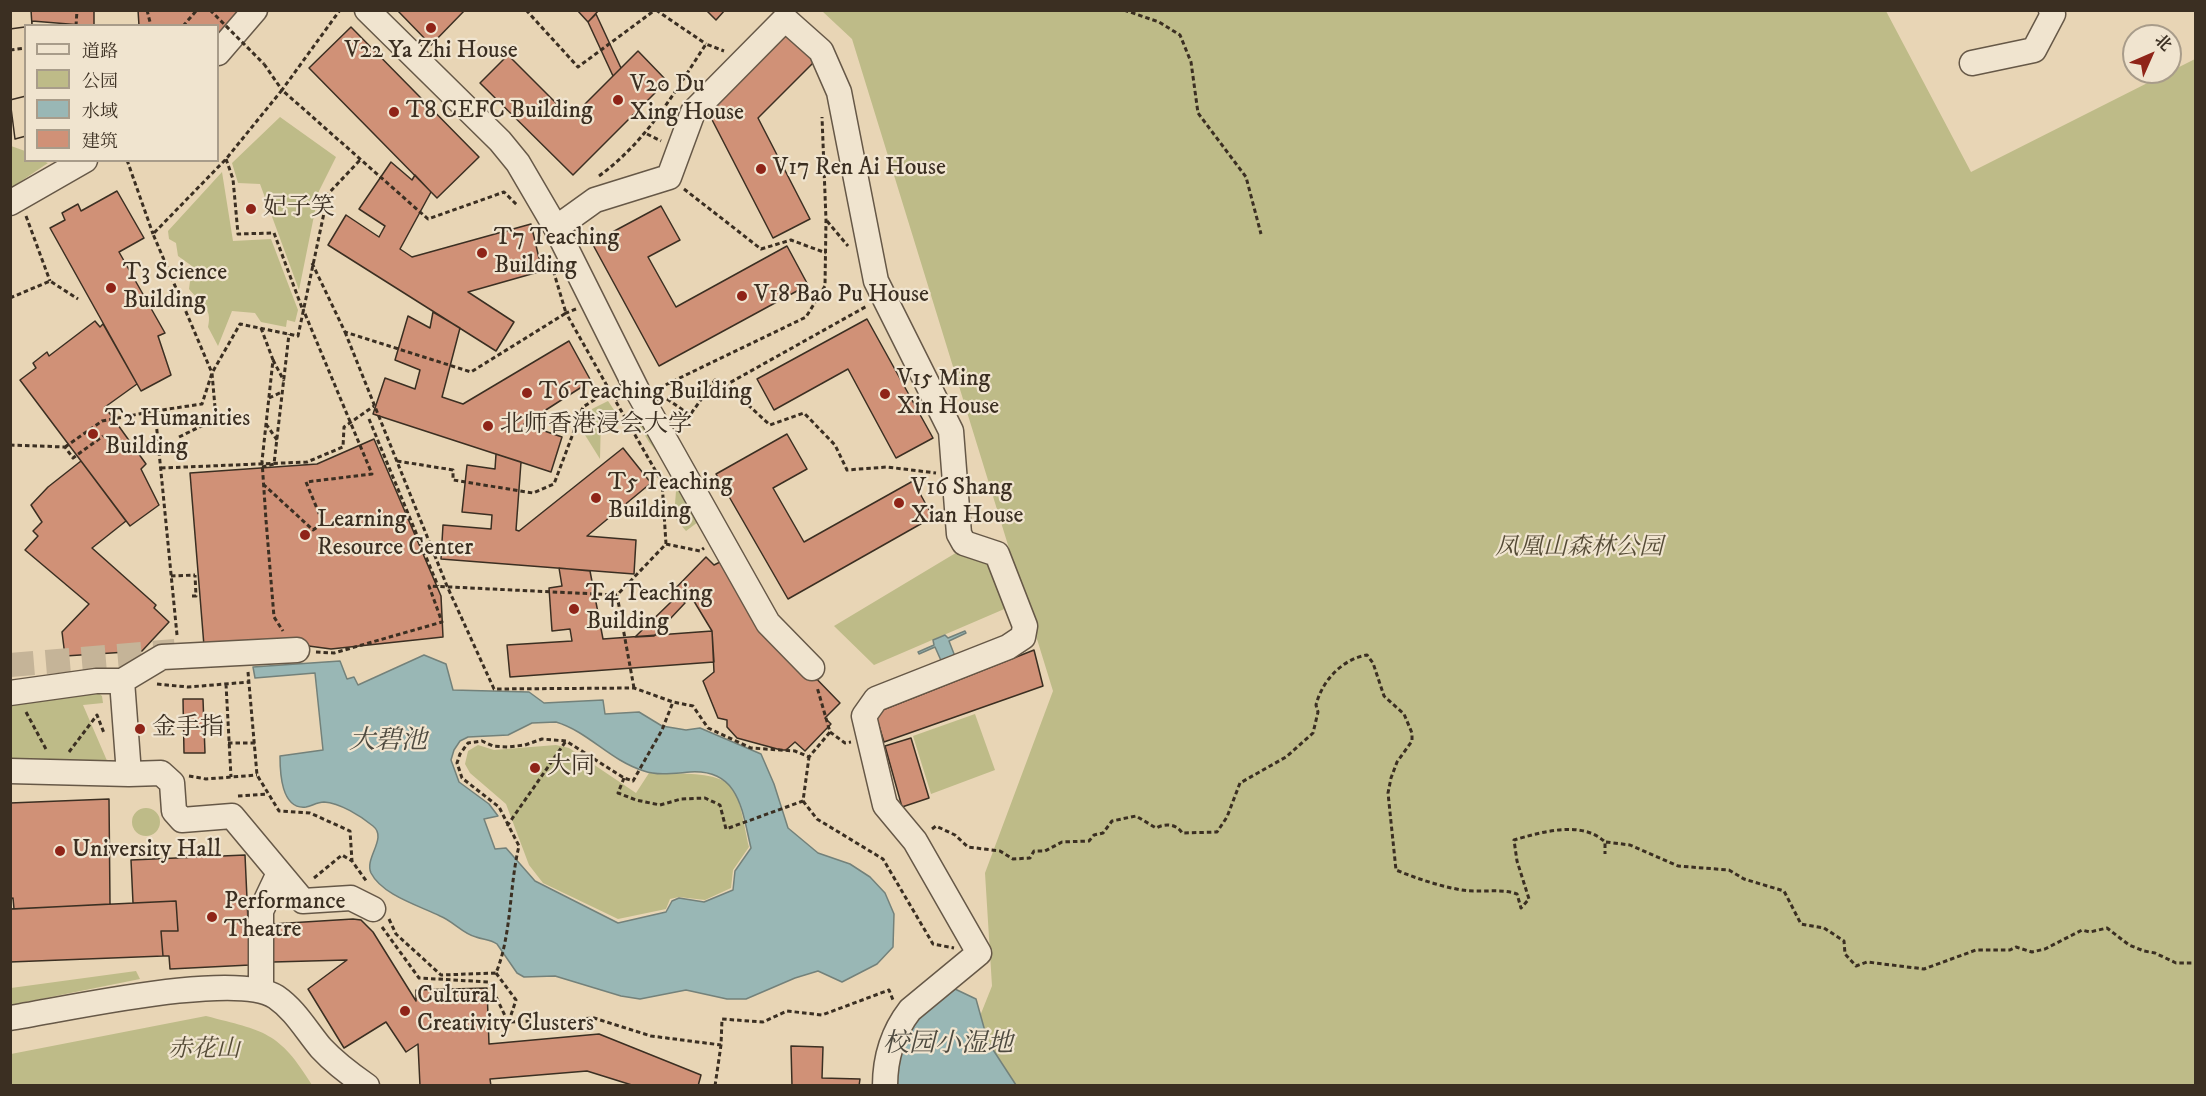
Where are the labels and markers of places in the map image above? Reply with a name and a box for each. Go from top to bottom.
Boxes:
marker: V22 Ya Zhi House [424,21,438,35]
place label: V22 Ya Zhi House [344,38,518,66]
place label: V20 Du Xing House [630,72,744,128]
marker: V20 Du Xing House [611,93,625,107]
place label: T8 CEFC Building [406,98,593,126]
marker: T8 CEFC Building [387,105,401,119]
place label: V17 Ren Ai House [773,155,946,183]
marker: V17 Ren Ai House [754,162,768,176]
place label: 妃子笑 [263,195,335,223]
marker: 妃子笑 [244,202,258,216]
place label: T7 Teaching Building [494,225,619,281]
marker: T7 Teaching Building [475,246,489,260]
place label: T3 Science Building [123,260,227,316]
marker: T3 Science Building [104,281,118,295]
place label: V18 Bao Pu House [754,282,929,310]
marker: V18 Bao Pu House [735,289,749,303]
place label: V15 Ming Xin House [897,366,999,422]
place label: T6 Teaching Building [539,379,752,407]
marker: T6 Teaching Building [520,386,534,400]
marker: V15 Ming Xin House [878,387,892,401]
place label: T2 Humanities Building [105,406,250,462]
place label: 北师香港浸会大学 [500,412,692,440]
marker: 北师香港浸会大学 [481,419,495,433]
marker: T2 Humanities Building [86,427,100,441]
place label: T5 Teaching Building [608,470,732,526]
place label: V16 Shang Xian House [911,475,1023,531]
marker: T5 Teaching Building [589,491,603,505]
marker: V16 Shang Xian House [892,496,906,510]
place label: Learning Resource Center [317,507,473,563]
marker: Learning Resource Center [298,528,312,542]
place label: T4 Teaching Building [586,581,712,637]
marker: T4 Teaching Building [567,602,581,616]
place label: 金手指 [152,715,224,743]
marker: 金手指 [133,722,147,736]
place label: 大同 [547,754,595,782]
marker: 大同 [528,761,542,775]
place label: University Hall [72,837,221,865]
marker: University Hall [53,844,67,858]
place label: Performance Theatre [224,889,345,945]
marker: Performance Theatre [205,910,219,924]
place label: Cultural Creativity Clusters [417,983,594,1039]
marker: Cultural Creativity Clusters [398,1004,412,1018]

